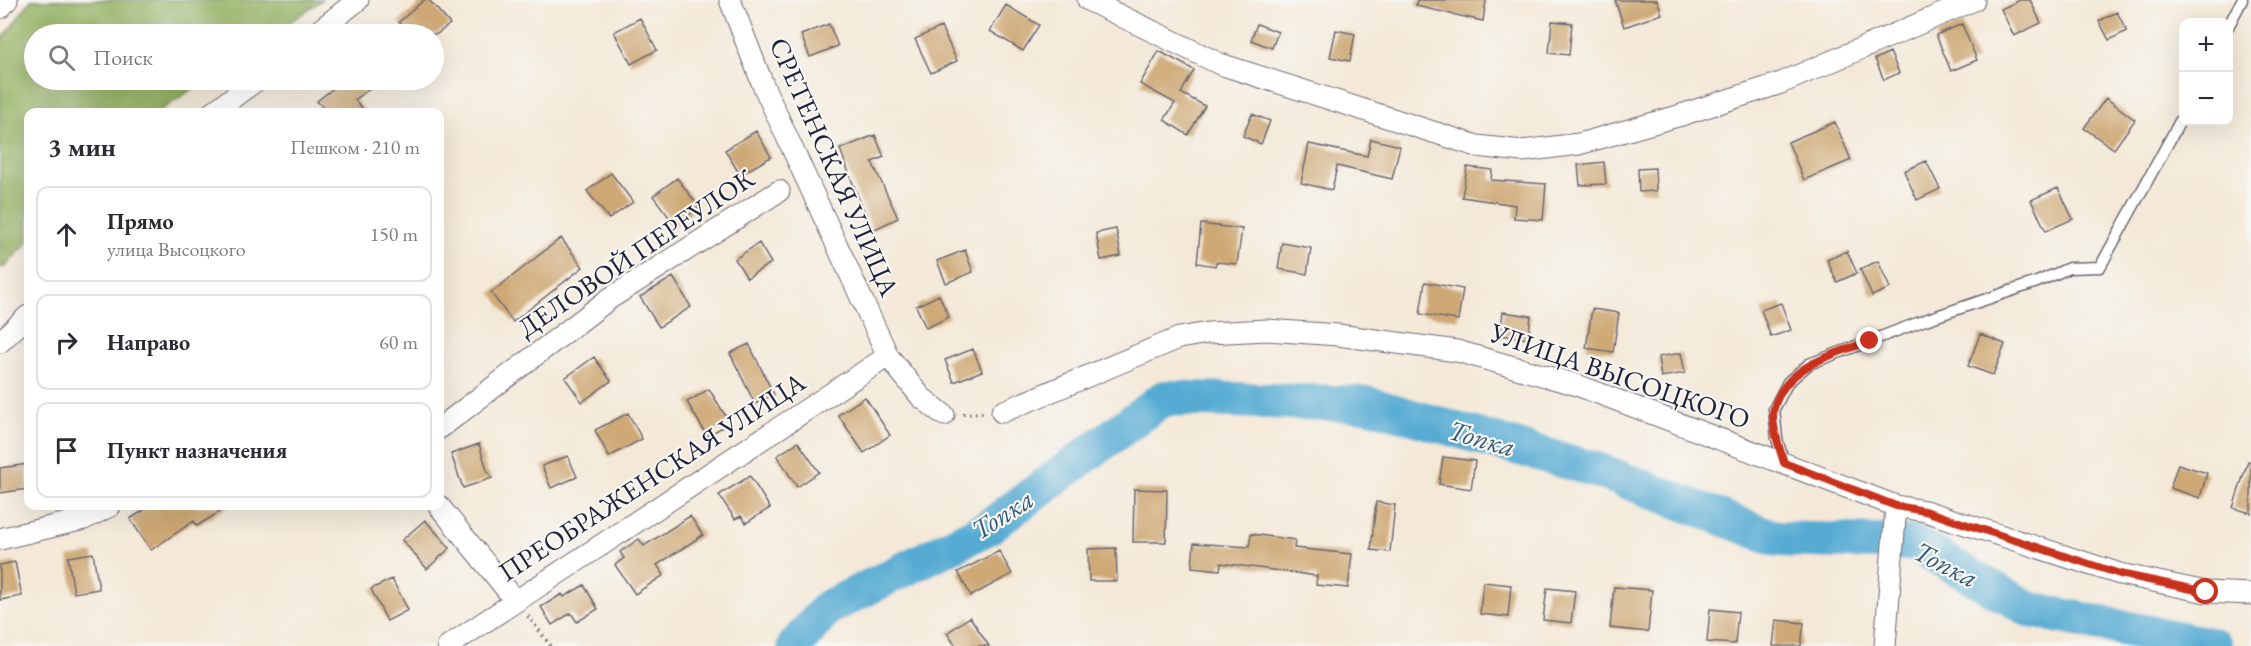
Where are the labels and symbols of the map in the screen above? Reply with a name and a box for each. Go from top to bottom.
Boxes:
street label: СРЕТЕНСКАЯ УЛИЦА [762,32,907,302]
street label: ДЕЛОВОЙ ПЕРЕУЛОК [511,160,761,345]
street label: УЛИЦА ВЫСОЦКОГО [1485,314,1755,436]
route end [1856,327,1882,353]
street label: ПРЕОБРАЖЕНСКАЯ УЛИЦА [492,364,812,589]
water label: Топка [1445,411,1519,465]
water label: Топка [964,481,1040,547]
water label: Топка [1908,533,1984,595]
route start [2192,578,2218,604]

